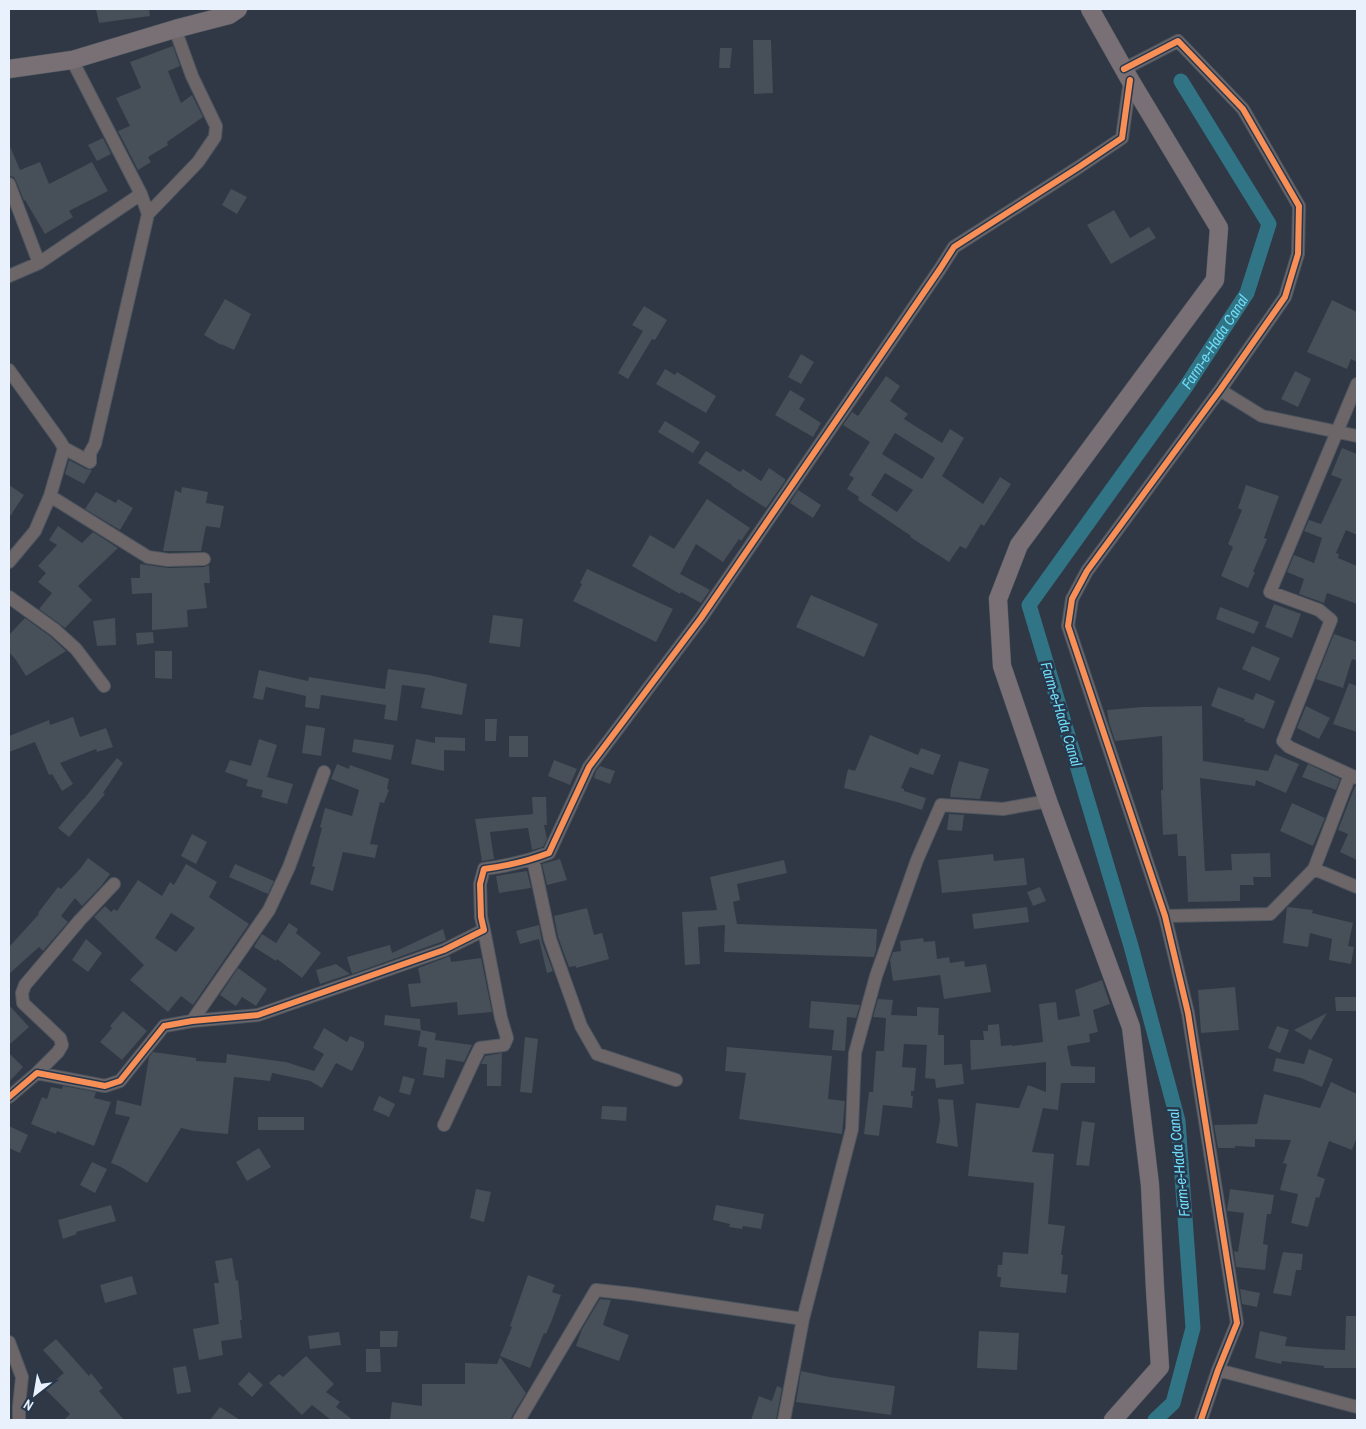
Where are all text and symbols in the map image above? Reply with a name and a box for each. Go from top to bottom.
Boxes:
water label: Farm-e-Hada Canal [1176,291,1253,393]
water label: Farm-e-Hada Canal [1036,659,1087,769]
water label: Farm-e-Hada Canal [1162,1108,1195,1218]
north arrow [10,1369,60,1419]
text: N [20,1395,36,1415]

